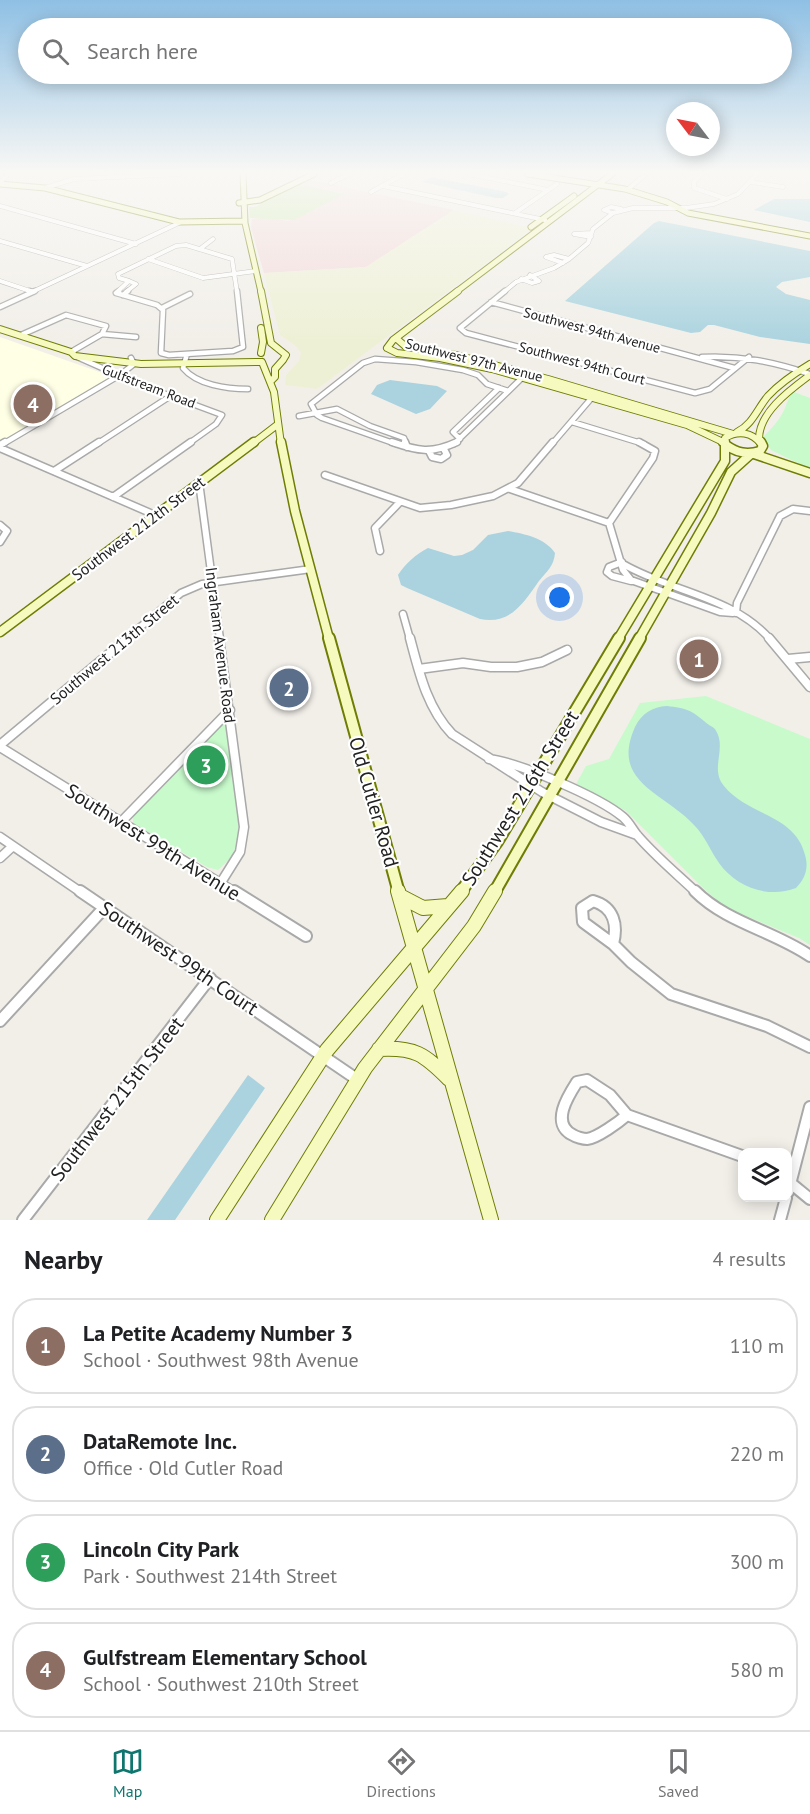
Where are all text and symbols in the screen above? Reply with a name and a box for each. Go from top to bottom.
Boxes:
search box [18,18,792,84]
icon: search [39,35,72,68]
text: Search here [87,37,198,65]
north arrow [666,102,720,156]
street label: Southwest 94th Avenue [521,303,663,357]
street label: Southwest 97th Avenue [403,334,545,386]
street label: Southwest 94th Court [517,337,648,389]
street label: Gulfstream Road [100,360,198,412]
pin: 4 [14,382,52,426]
street label: Southwest 212th Street [67,471,209,585]
street label: Ingraham Avenue Road [202,566,240,724]
your location [545,583,574,612]
street label: Southwest 213th Street [46,589,183,709]
pin: 1 [680,636,718,682]
pin: 2 [270,666,308,710]
street label: Southwest 216th Street [455,705,585,890]
street label: Old Cutler Road [343,734,405,870]
pin: 3 [186,742,226,788]
street label: Southwest 99th Avenue [61,778,245,906]
street label: Southwest 99th Court [95,895,264,1021]
street label: Southwest 215th Street [45,1011,190,1187]
map controls [738,1148,792,1202]
button: layers [738,1148,792,1202]
text: Nearby [24,1243,102,1276]
text: 4 results [713,1246,786,1272]
text: La Petite Academy Number 3 [83,1319,353,1347]
text: 1 [40,1333,51,1359]
text: 110 m [730,1333,784,1359]
text: School · Southwest 98th Avenue [83,1347,359,1373]
text: DataRemote Inc. [83,1427,237,1455]
text: 2 [40,1441,51,1467]
text: 220 m [730,1441,784,1467]
text: Office · Old Cutler Road [83,1455,283,1481]
text: Lincoln City Park [83,1535,239,1563]
text: 3 [40,1549,51,1575]
text: 300 m [730,1549,784,1575]
text: Park · Southwest 214th Street [83,1563,337,1589]
text: Gulfstream Elementary School [83,1643,367,1671]
text: 4 [40,1657,51,1683]
text: 580 m [730,1657,784,1683]
text: School · Southwest 210th Street [83,1671,359,1697]
tab: Map [111,1745,144,1801]
tab: Directions [367,1745,436,1801]
tab: Saved [658,1745,699,1801]

